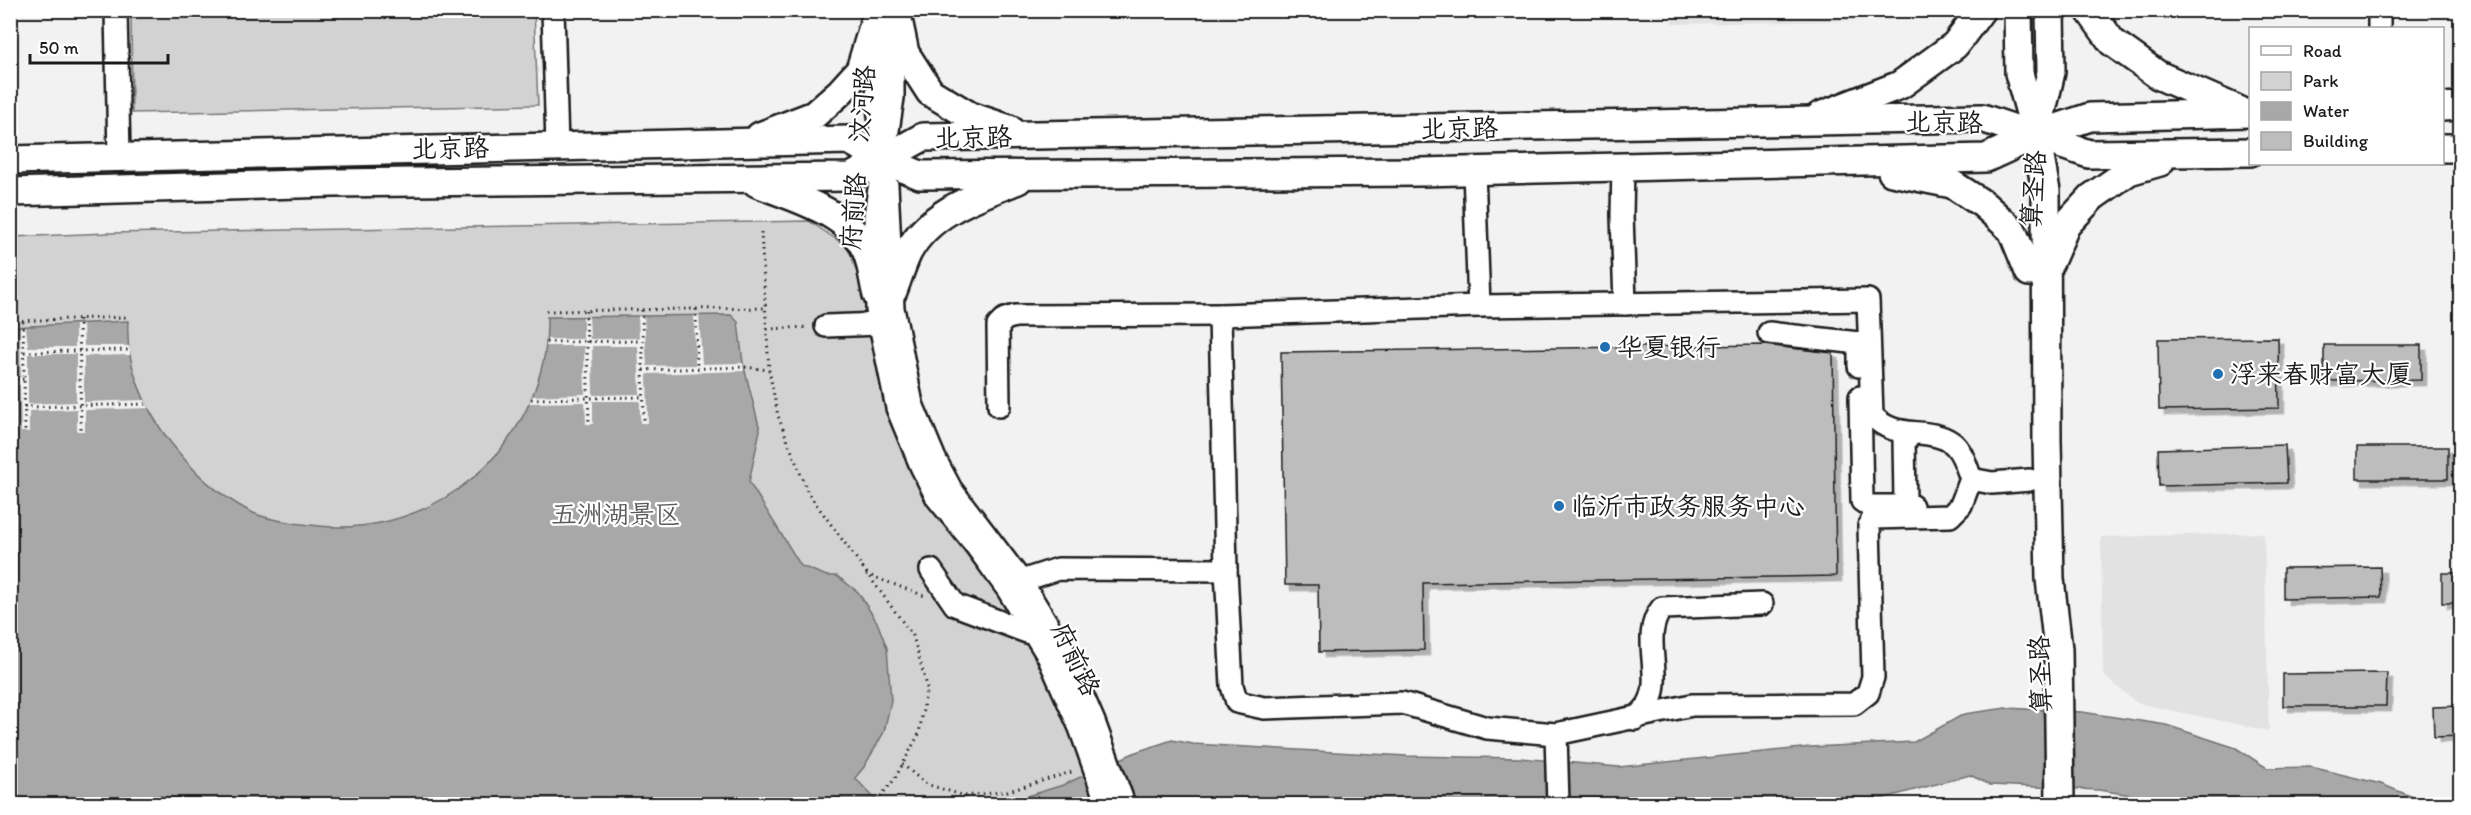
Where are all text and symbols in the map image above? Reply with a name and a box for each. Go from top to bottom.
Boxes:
scale bar [30,27,168,65]
legend [2249,27,2444,165]
text: 50 m [39,37,79,59]
text: Road [2303,40,2342,62]
street label: 汶河路 [843,64,881,144]
text: Park [2303,70,2338,92]
text: Water [2303,100,2349,122]
street label: 北京路 [1905,105,1983,139]
street label: 北京路 [1420,111,1498,145]
street label: 北京路 [934,120,1012,154]
text: Building [2303,130,2369,152]
street label: 北京路 [411,131,489,165]
street label: 算圣路 [2014,149,2052,229]
street label: 府前路 [834,171,872,251]
place label: 华夏银行 [1617,331,1721,363]
marker: 华夏银行 [1598,340,1612,354]
place label: 浮来春财富大厦 [2230,358,2412,390]
marker: 浮来春财富大厦 [2211,367,2225,381]
place label: 临沂市政务服务中心 [1571,490,1805,522]
park label: 五洲湖景区 [551,498,681,530]
marker: 临沂市政务服务中心 [1552,499,1566,513]
street label: 府前路 [1045,617,1107,701]
street label: 算圣路 [2023,634,2057,714]

